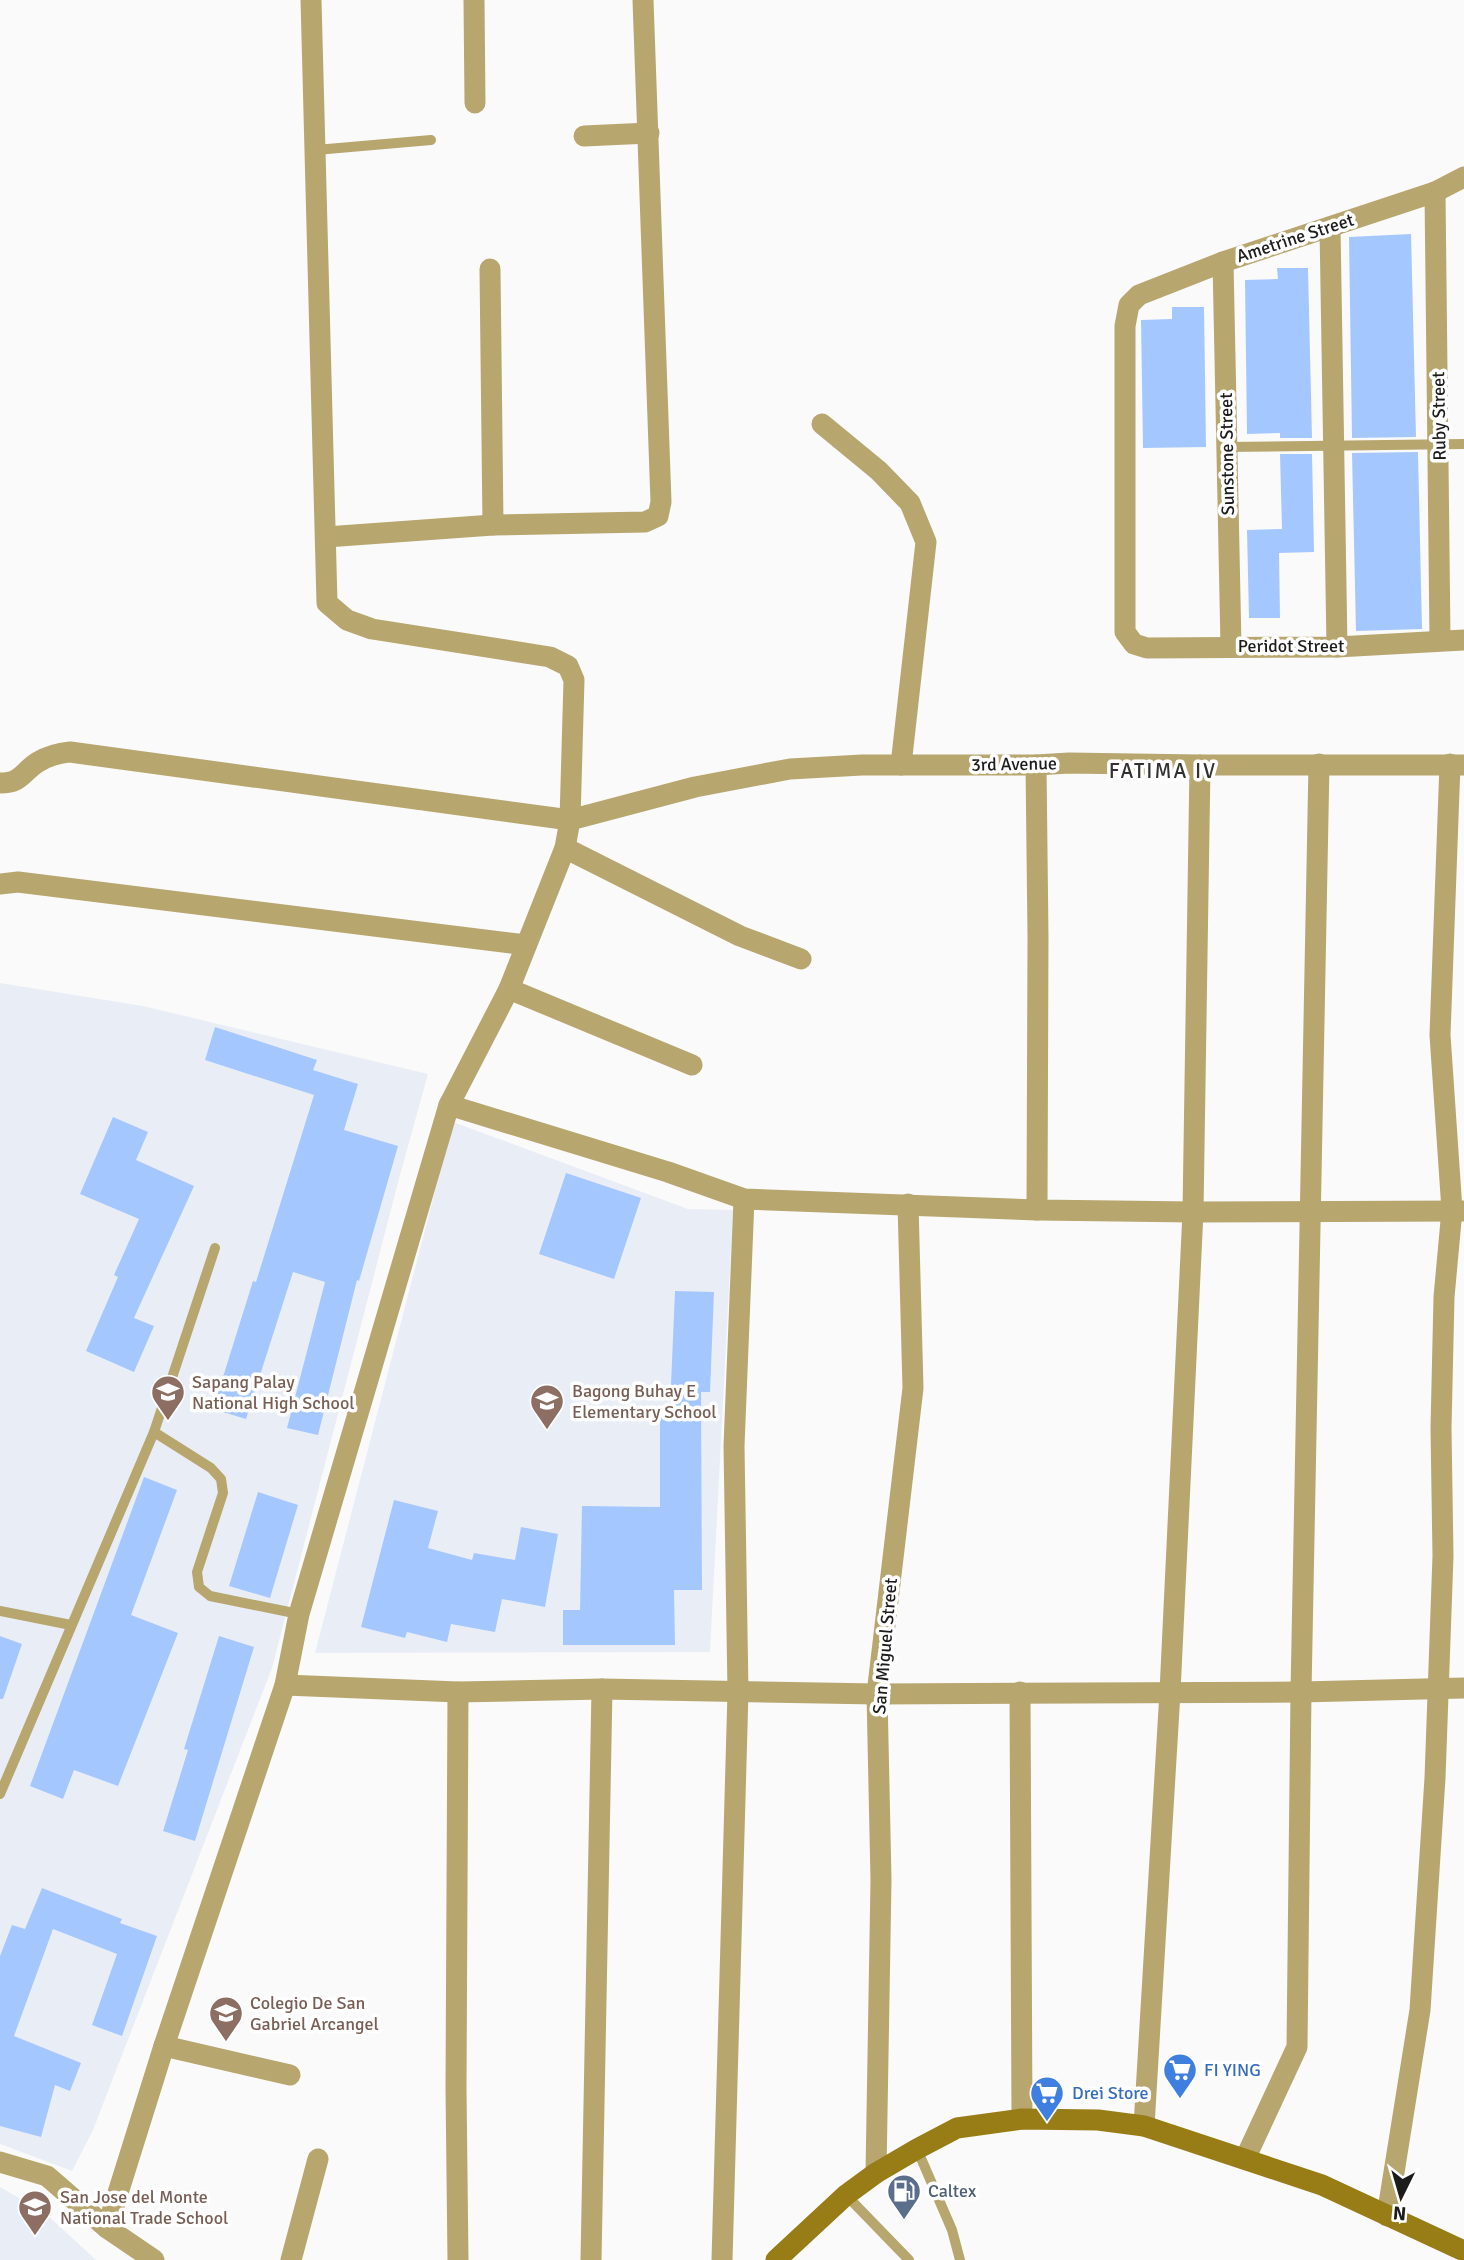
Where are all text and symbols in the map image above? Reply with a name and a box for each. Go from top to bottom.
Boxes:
street label: Ametrine Street [1234,209,1356,267]
street label: Ruby Street [1427,371,1451,461]
street label: Sunstone Street [1215,392,1239,516]
street label: Peridot Street [1238,635,1344,657]
street label: 3rd Avenue [971,752,1057,776]
district label: FATIMA IV [1109,758,1217,784]
place label: Sapang Palay National High School [192,1371,355,1414]
school or university icon: Sapang Palay National High School [149,1373,187,1422]
place label: Bagong Buhay E Elementary School [572,1380,717,1423]
school or university icon: Bagong Buhay E Elementary School [528,1382,566,1431]
street label: San Miguel Street [868,1577,902,1715]
place label: Colegio De San Gabriel Arcangel [250,1992,379,2035]
school or university icon: Colegio De San Gabriel Arcangel [207,1994,245,2043]
supermarket icon: FI YING [1161,2051,1199,2100]
place label: FI YING [1204,2059,1261,2081]
supermarket icon: Drei Store [1028,2074,1066,2123]
place label: Drei Store [1072,2082,1149,2104]
north arrow [1366,2162,1436,2232]
fuel station icon: Caltex [885,2172,923,2221]
place label: Caltex [928,2180,977,2202]
place label: San Jose del Monte National Trade School [60,2186,228,2229]
school or university icon: San Jose del Monte National Trade School [16,2188,54,2237]
text: N [1392,2200,1407,2225]

